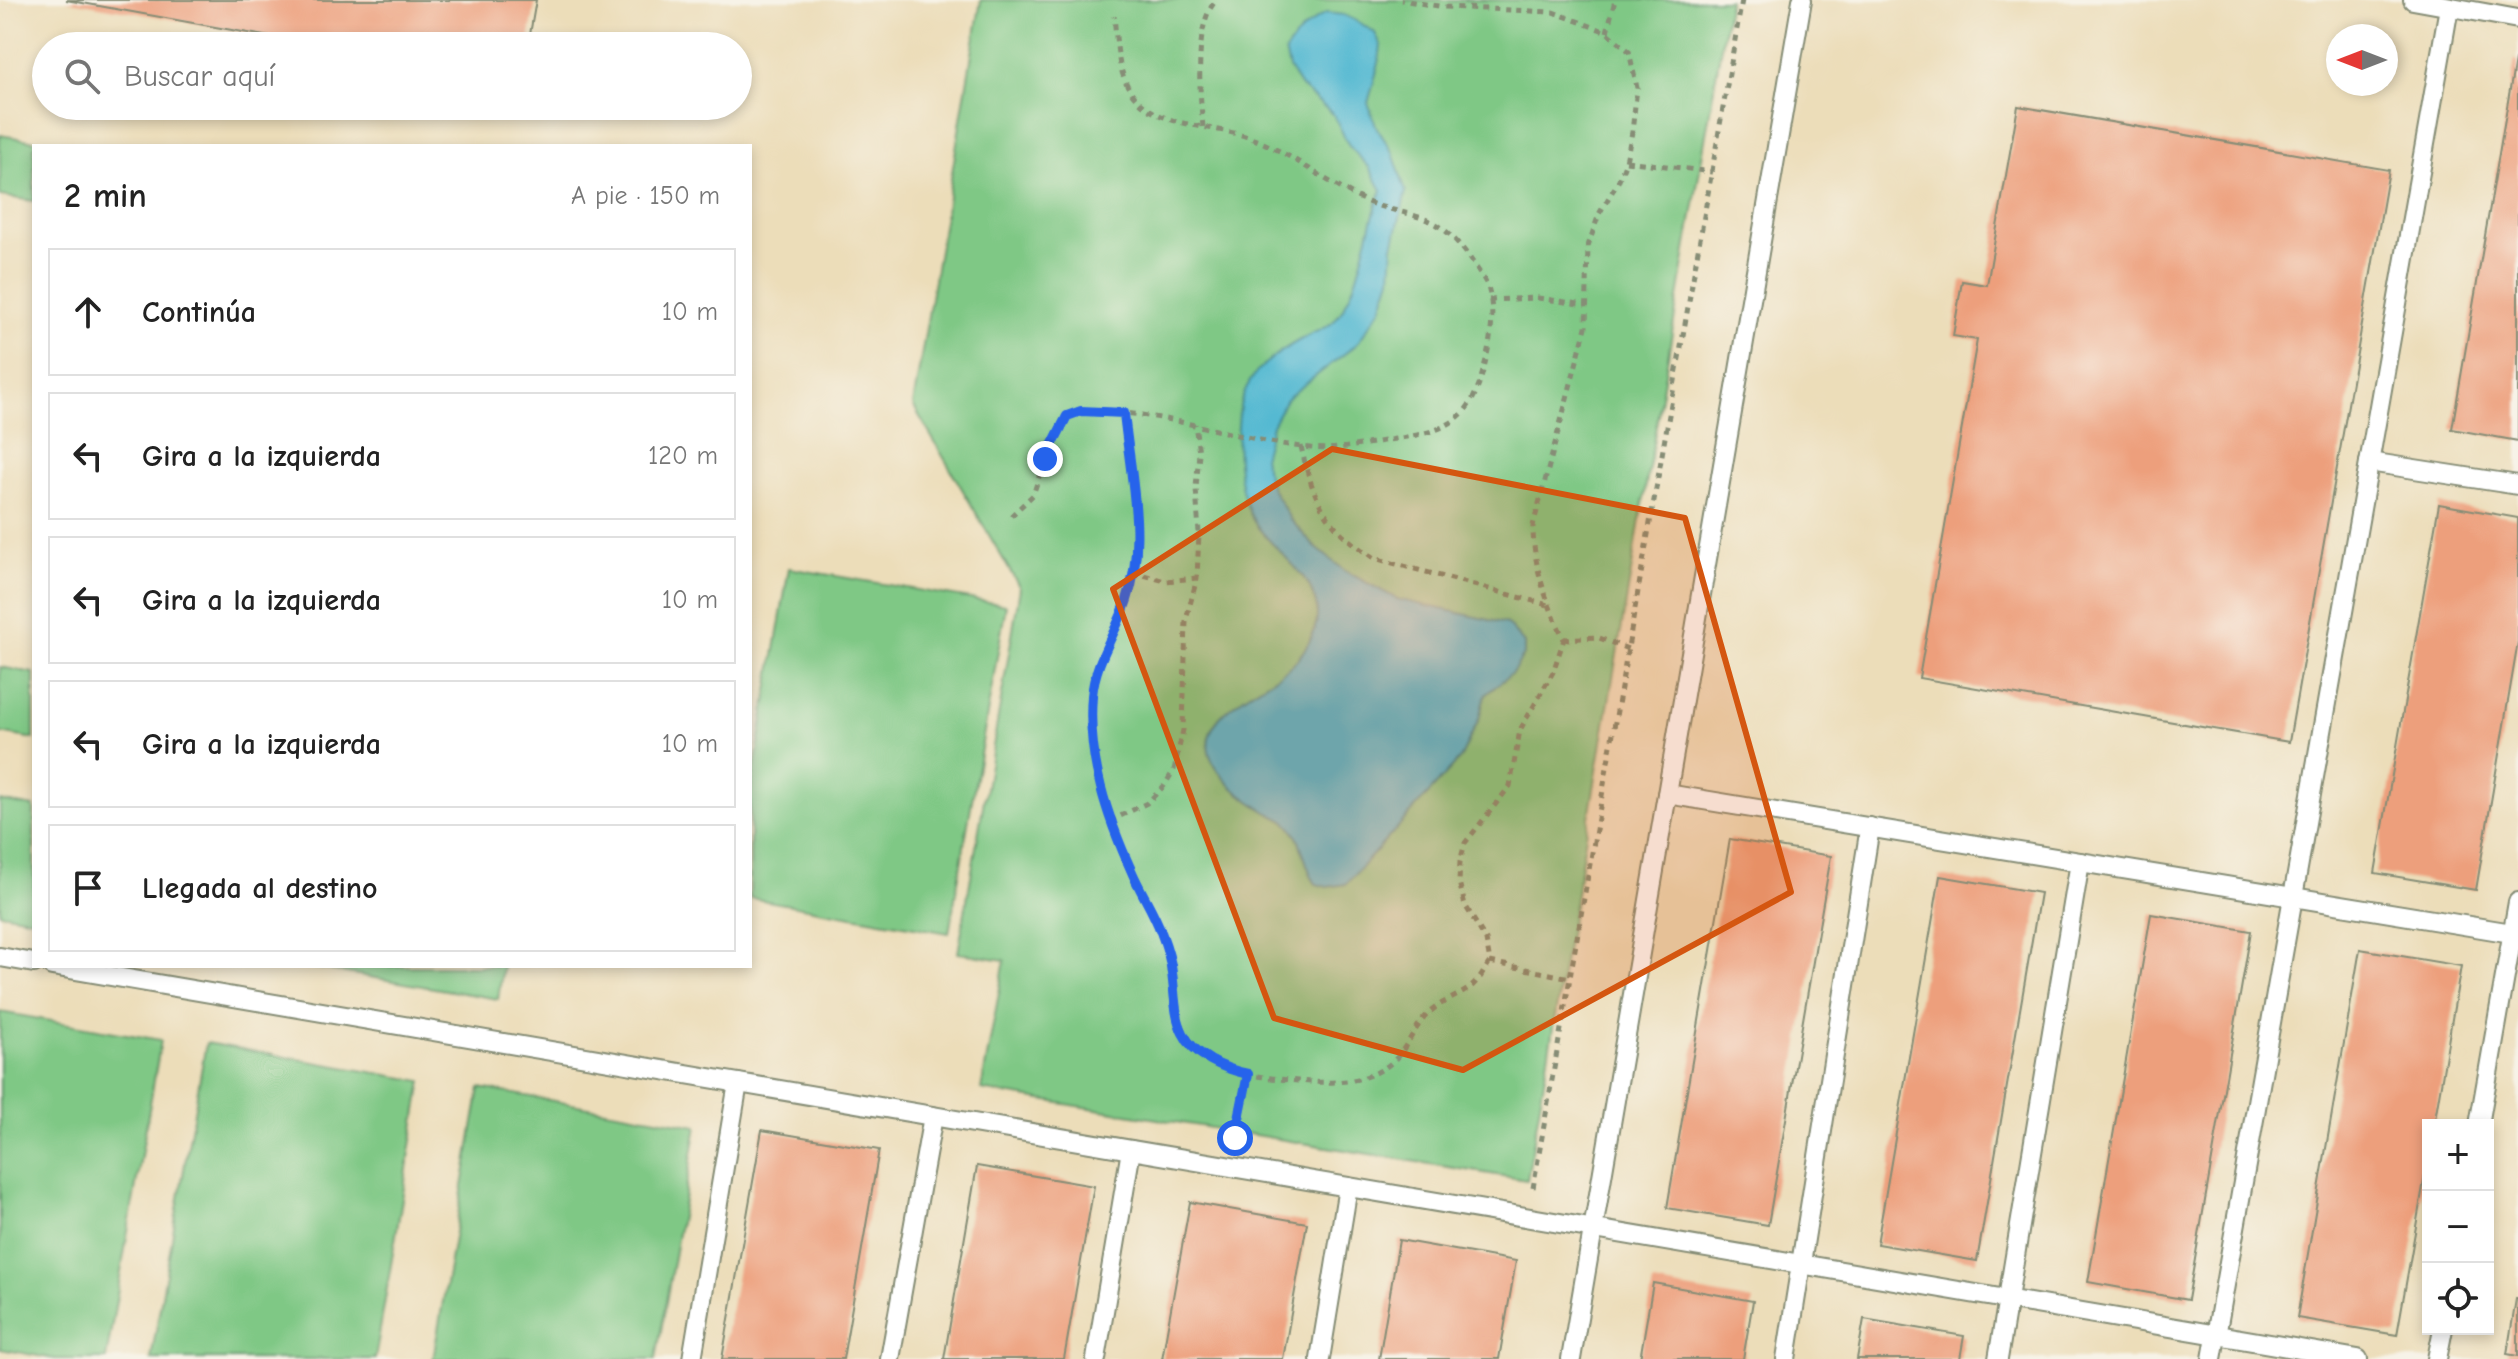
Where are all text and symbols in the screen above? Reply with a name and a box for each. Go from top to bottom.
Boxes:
north arrow [2326,24,2398,96]
search box [32,32,752,120]
icon: search [60,54,104,98]
text: Buscar aquí [124,59,275,94]
text: 2 min [64,176,147,216]
text: A pie · 150 m [571,181,720,211]
icon: ahead [66,290,110,334]
text: Continúa [142,295,256,330]
text: 10 m [662,297,718,327]
icon: left [66,434,110,478]
text: Gira a la izquierda [142,439,381,474]
text: 120 m [648,441,718,471]
route end [1027,441,1063,477]
icon: left [66,578,110,622]
text: Gira a la izquierda [142,583,381,618]
text: 10 m [662,585,718,615]
icon: left [66,722,110,766]
text: Gira a la izquierda [142,727,381,762]
text: 10 m [662,729,718,759]
icon: arrive [66,866,110,910]
text: Llegada al destino [142,871,378,906]
map controls [2422,1119,2494,1335]
button: + [2422,1119,2494,1191]
route start [1217,1120,1253,1156]
button: − [2422,1191,2494,1263]
button: locate [2422,1263,2494,1335]

